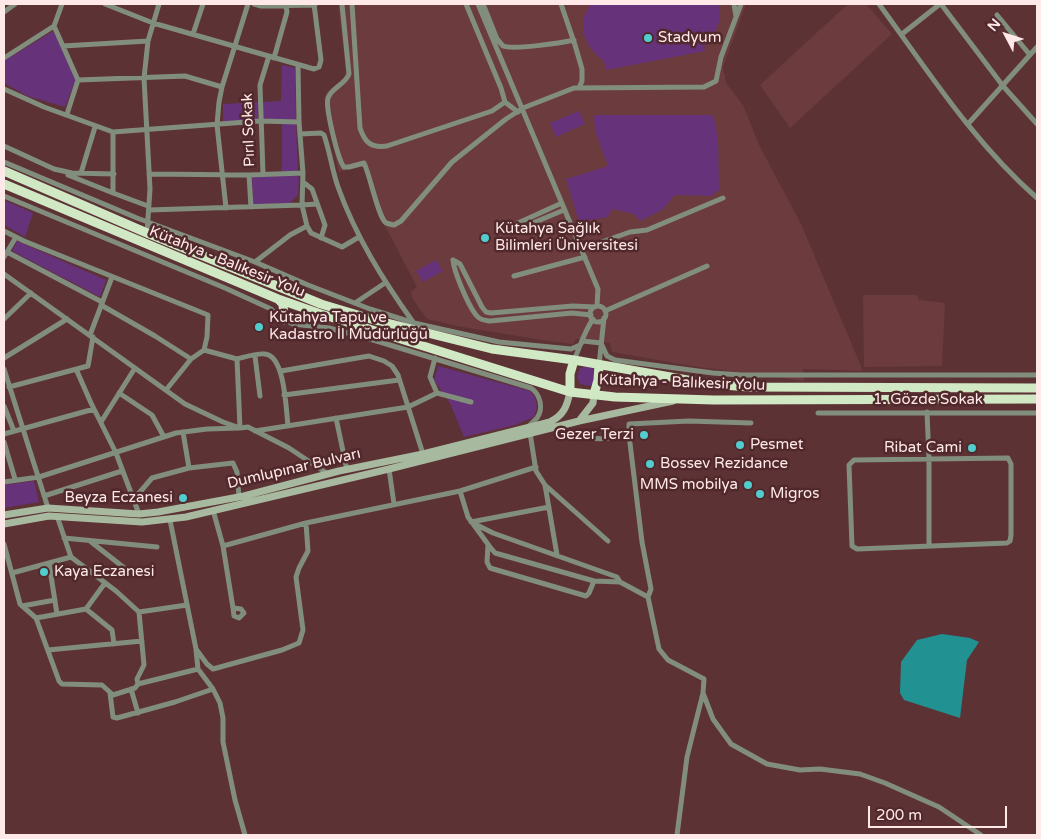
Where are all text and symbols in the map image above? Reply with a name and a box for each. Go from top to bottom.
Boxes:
north arrow [981,10,1031,60]
text: N [984,15,1004,35]
place label: Stadyum [658,29,721,47]
marker: Stadyum [642,32,654,44]
street label: Pırıl Sokak [239,93,259,167]
place label: Kütahya Sağlık Bilimleri Üniversitesi [495,220,638,255]
street label: Kütahya - Balıkesir Yolu [146,222,308,302]
marker: Kütahya Sağlık Bilimleri Üniversitesi [479,232,491,244]
place label: Kütahya Tapu ve Kadastro İl Müdürlüğü [269,309,428,344]
marker: Kütahya Tapu ve Kadastro İl Müdürlüğü [253,321,265,333]
street label: Kütahya - Balıkesir Yolu [598,371,766,395]
street label: 1. Gözde Sokak [873,391,983,409]
place label: Gezer Terzi [555,426,634,444]
marker: Gezer Terzi [638,429,650,441]
place label: Pesmet [750,436,804,454]
marker: Pesmet [734,439,746,451]
place label: Ribat Cami [884,439,962,457]
marker: Ribat Cami [966,442,978,454]
street label: Dumlupınar Bulvarı [226,445,362,493]
place label: Bossev Rezidance [660,455,788,473]
marker: Bossev Rezidance [644,458,656,470]
place label: MMS mobilya [640,476,738,494]
marker: MMS mobilya [742,479,754,491]
place label: Migros [770,485,819,503]
marker: Migros [754,488,766,500]
place label: Beyza Eczanesi [65,489,173,507]
marker: Beyza Eczanesi [177,492,189,504]
place label: Kaya Eczanesi [54,563,154,581]
marker: Kaya Eczanesi [38,566,50,578]
scale bar [871,796,1010,828]
text: 200 m [876,806,922,824]

